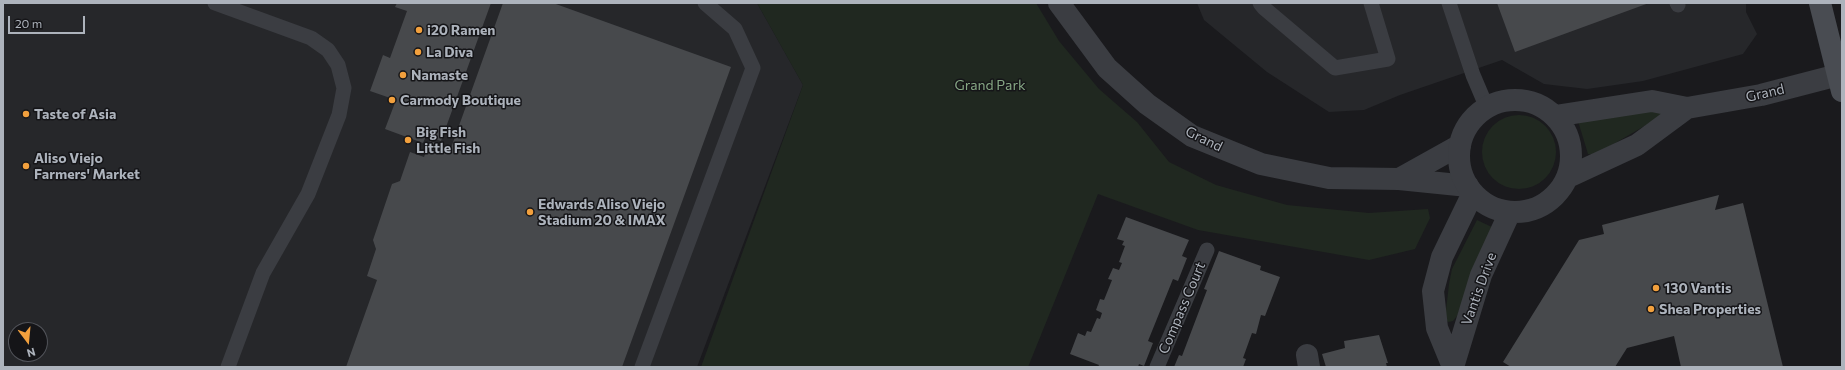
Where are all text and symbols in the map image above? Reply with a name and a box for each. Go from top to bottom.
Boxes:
scale bar [10,8,87,34]
text: 20 m [15,16,42,30]
place label: i20 Ramen [427,22,495,38]
marker: i20 Ramen [414,25,424,35]
place label: La Diva [426,44,473,60]
marker: La Diva [413,47,423,57]
place label: Namaste [411,67,468,83]
marker: Namaste [398,70,408,80]
park label: Grand Park [954,77,1026,93]
street label: Grand [1744,80,1786,106]
place label: Carmody Boutique [400,92,521,108]
marker: Carmody Boutique [387,95,397,105]
place label: Taste of Asia [34,106,116,122]
marker: Taste of Asia [21,109,31,119]
street label: Grand [1183,123,1225,155]
place label: Big Fish Little Fish [416,124,480,156]
marker: Big Fish Little Fish [403,135,413,145]
place label: Aliso Viejo Farmers' Market [34,150,140,182]
marker: Aliso Viejo Farmers' Market [21,161,31,171]
place label: Edwards Aliso Viejo Stadium 20 & IMAX [538,196,666,228]
marker: Edwards Aliso Viejo Stadium 20 & IMAX [525,207,535,217]
street label: Vantis Drive [1458,250,1500,328]
street label: Compass Court [1155,259,1209,357]
place label: 130 Vantis [1664,280,1731,296]
marker: 130 Vantis [1651,283,1661,293]
place label: Shea Properties [1659,301,1761,317]
marker: Shea Properties [1646,304,1656,314]
north arrow [8,322,48,362]
text: N [25,346,37,360]

